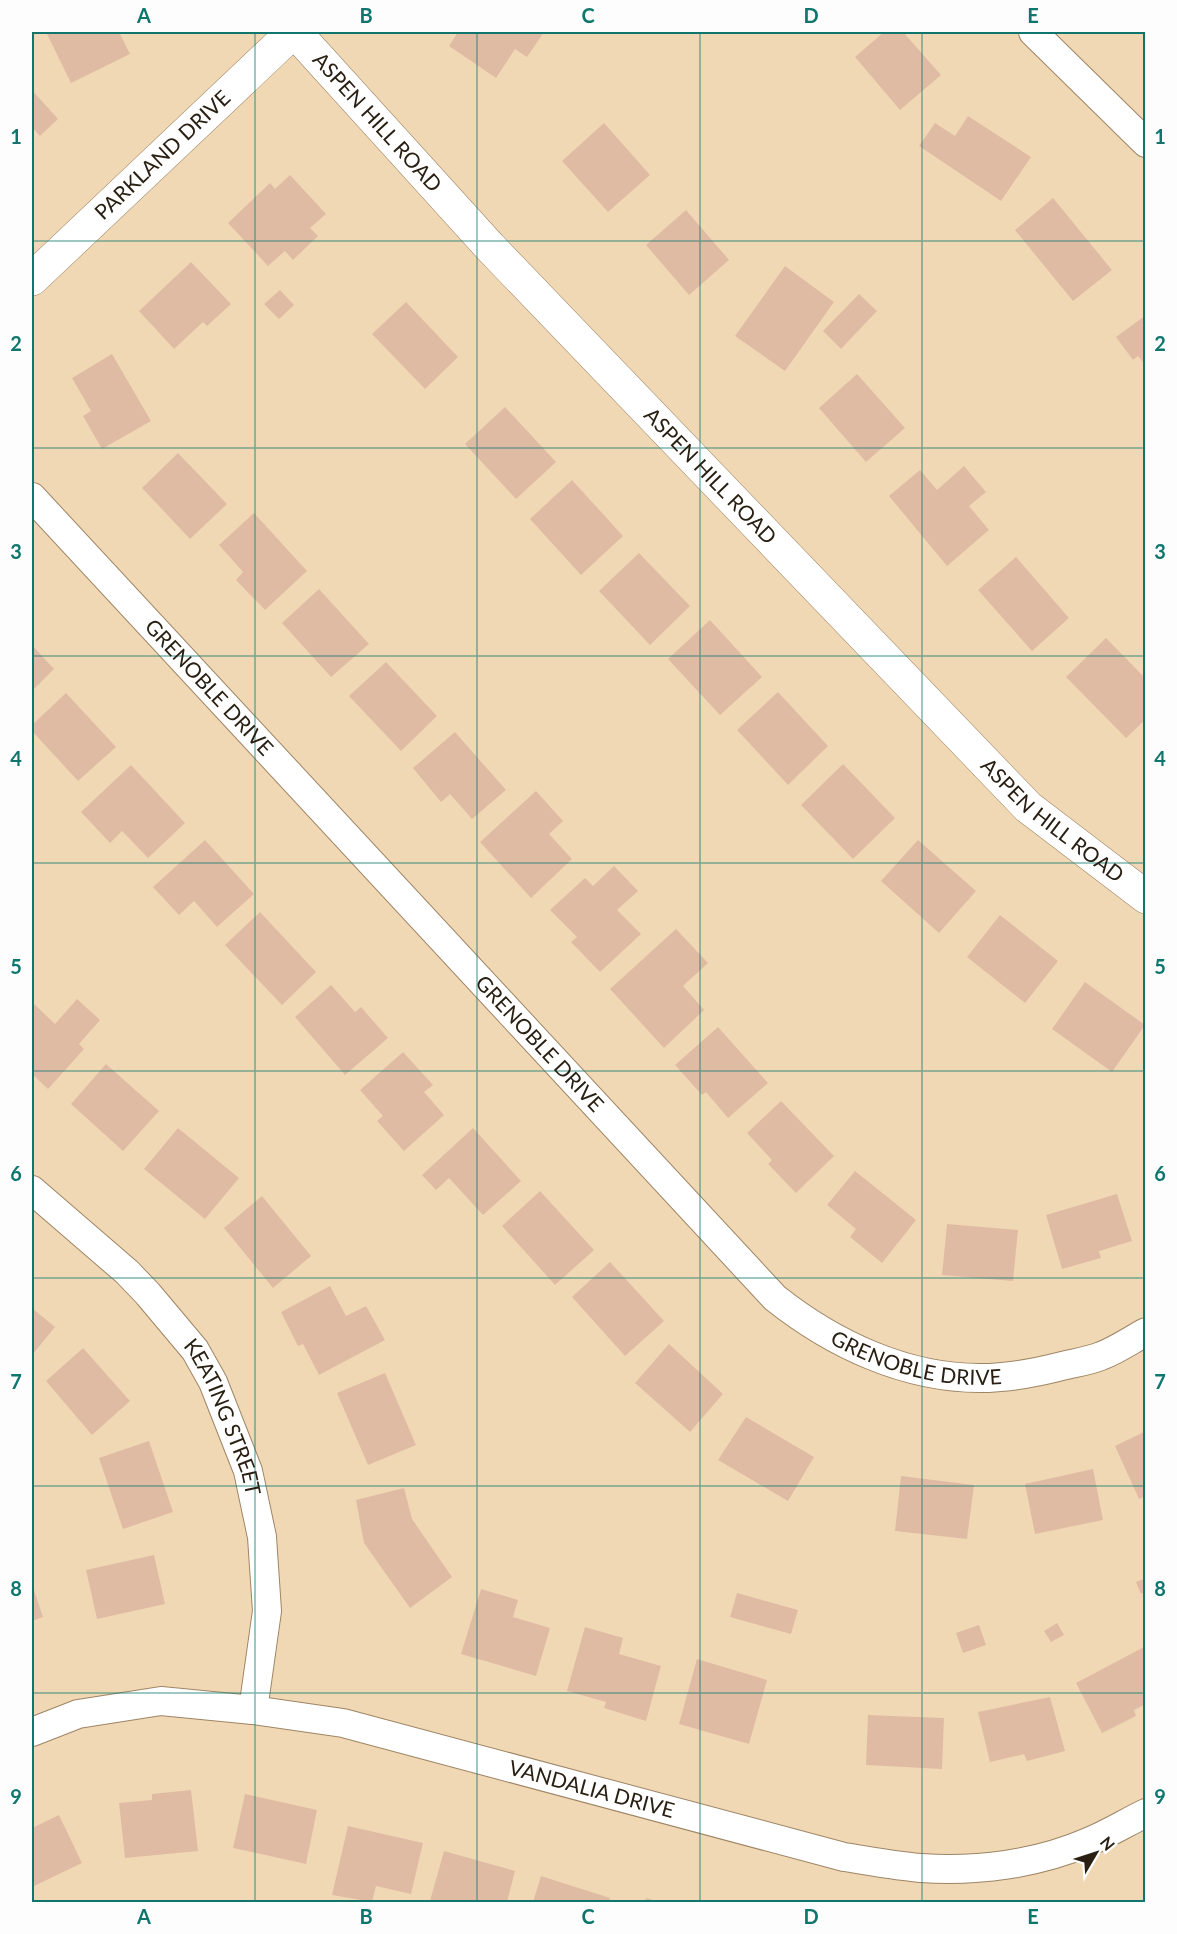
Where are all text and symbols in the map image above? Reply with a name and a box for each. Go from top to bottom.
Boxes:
text: A [136,3,151,27]
text: B [359,3,373,27]
text: C [581,3,595,27]
text: D [803,3,819,27]
text: E [1027,3,1039,27]
street label: ASPEN HILL ROAD [308,46,448,196]
street label: PARKLAND DRIVE [89,84,234,224]
text: 1 [10,124,22,148]
text: 1 [1154,124,1166,148]
text: 2 [10,331,22,355]
text: 2 [1154,331,1166,355]
street label: ASPEN HILL ROAD [640,402,782,549]
text: 3 [10,539,22,563]
text: 3 [1154,539,1166,563]
street label: GRENOBLE DRIVE [141,613,279,760]
text: 4 [10,746,22,770]
text: 4 [1154,746,1166,770]
street label: ASPEN HILL ROAD [977,752,1130,887]
text: 5 [10,954,22,978]
text: 5 [1154,954,1166,978]
street label: GRENOBLE DRIVE [471,970,610,1116]
text: 6 [10,1161,22,1185]
text: 6 [1154,1161,1166,1185]
street label: GRENOBLE DRIVE [827,1324,1002,1389]
street label: KEATING STREET [180,1333,267,1498]
text: 7 [10,1369,22,1393]
text: 7 [1154,1369,1166,1393]
text: 8 [10,1576,22,1600]
text: 8 [1154,1576,1166,1600]
street label: VANDALIA DRIVE [506,1754,677,1822]
text: 9 [10,1784,22,1808]
text: 9 [1154,1784,1166,1808]
north arrow [1066,1823,1126,1883]
text: N [1097,1832,1119,1854]
text: A [136,1904,151,1928]
text: B [359,1904,373,1928]
text: C [581,1904,595,1928]
text: D [803,1904,819,1928]
text: E [1027,1904,1039,1928]

